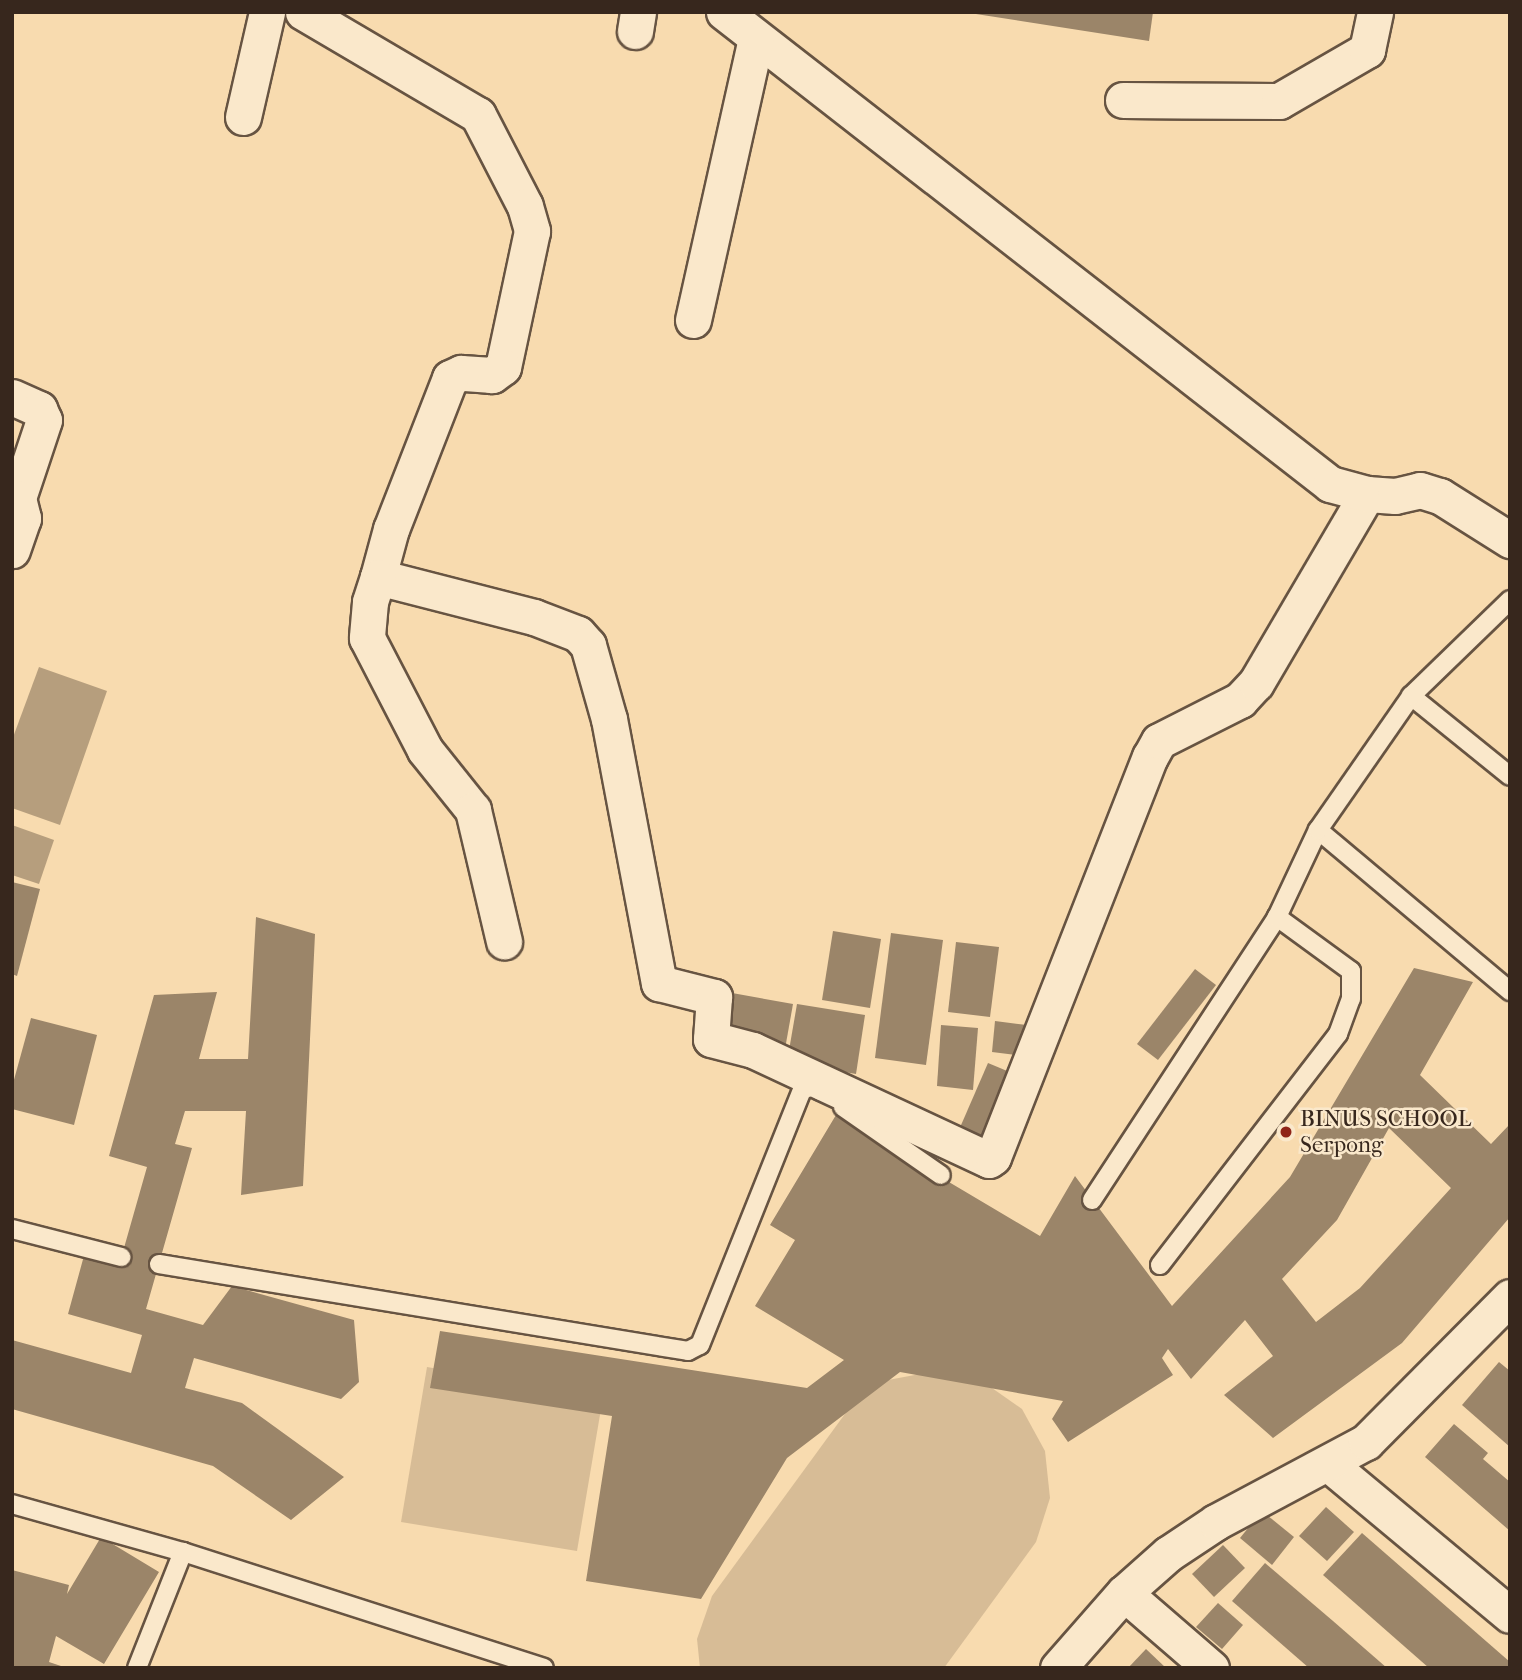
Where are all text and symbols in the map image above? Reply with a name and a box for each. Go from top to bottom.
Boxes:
place label: BINUS SCHOOL Serpong [1300,1105,1471,1159]
marker: BINUS SCHOOL Serpong [1278,1124,1294,1140]

